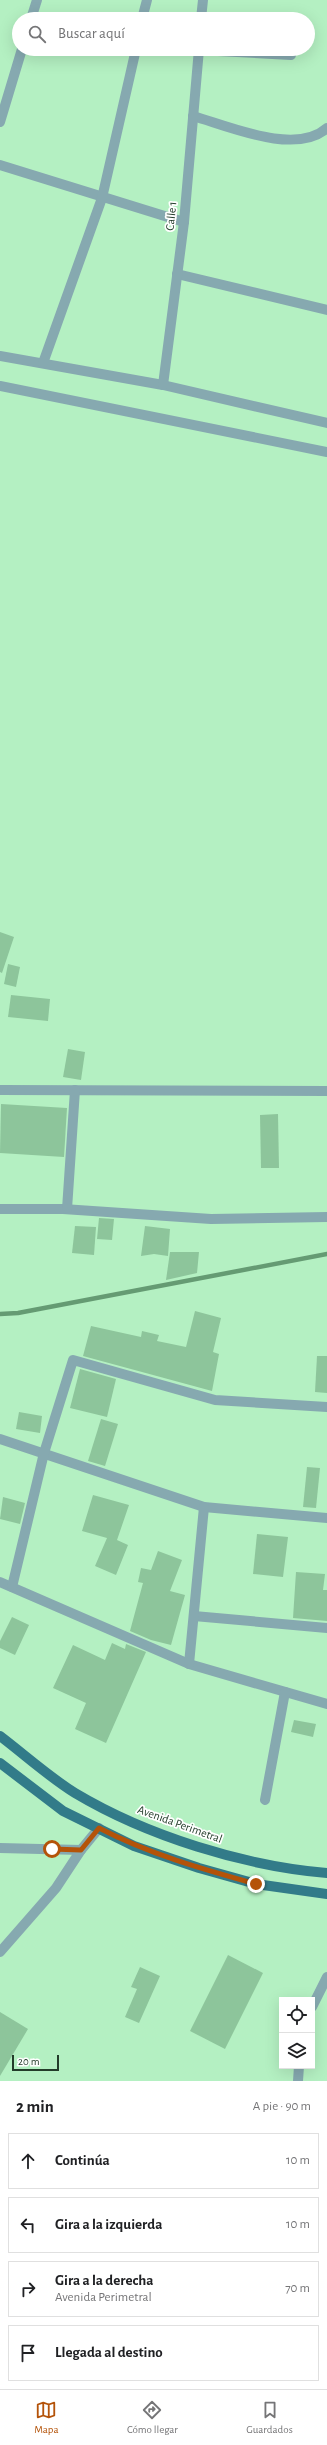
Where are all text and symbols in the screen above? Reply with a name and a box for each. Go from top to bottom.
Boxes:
search box [12,12,315,56]
icon: search [26,23,48,45]
text: Buscar aquí [58,26,125,41]
street label: Calle 1 [163,201,179,231]
street label: Avenida Perimetral [136,1803,224,1845]
route start [43,1840,61,1858]
route end [247,1875,265,1893]
map controls [279,1997,315,2069]
button: locate [279,1997,315,2033]
button: layers [279,2033,315,2069]
scale bar [12,2053,59,2072]
text: 20 m [18,2056,39,2067]
text: 2 min [16,2098,54,2115]
text: A pie · 90 m [253,2100,311,2113]
icon: ahead [17,2150,39,2172]
text: Continúa [55,2153,110,2168]
text: 10 m [286,2154,310,2167]
icon: left [17,2214,39,2236]
text: Gira a la izquierda [55,2217,162,2232]
text: 10 m [286,2218,310,2231]
text: Gira a la derecha [55,2273,154,2288]
icon: right [17,2278,39,2300]
text: 70 m [285,2282,310,2295]
text: Avenida Perimetral [55,2291,152,2304]
icon: arrive [17,2342,39,2364]
text: Llegada al destino [55,2345,163,2360]
tab: Mapa [34,2399,59,2436]
tab: Cómo llegar [127,2399,178,2436]
tab: Guardados [246,2399,293,2436]

